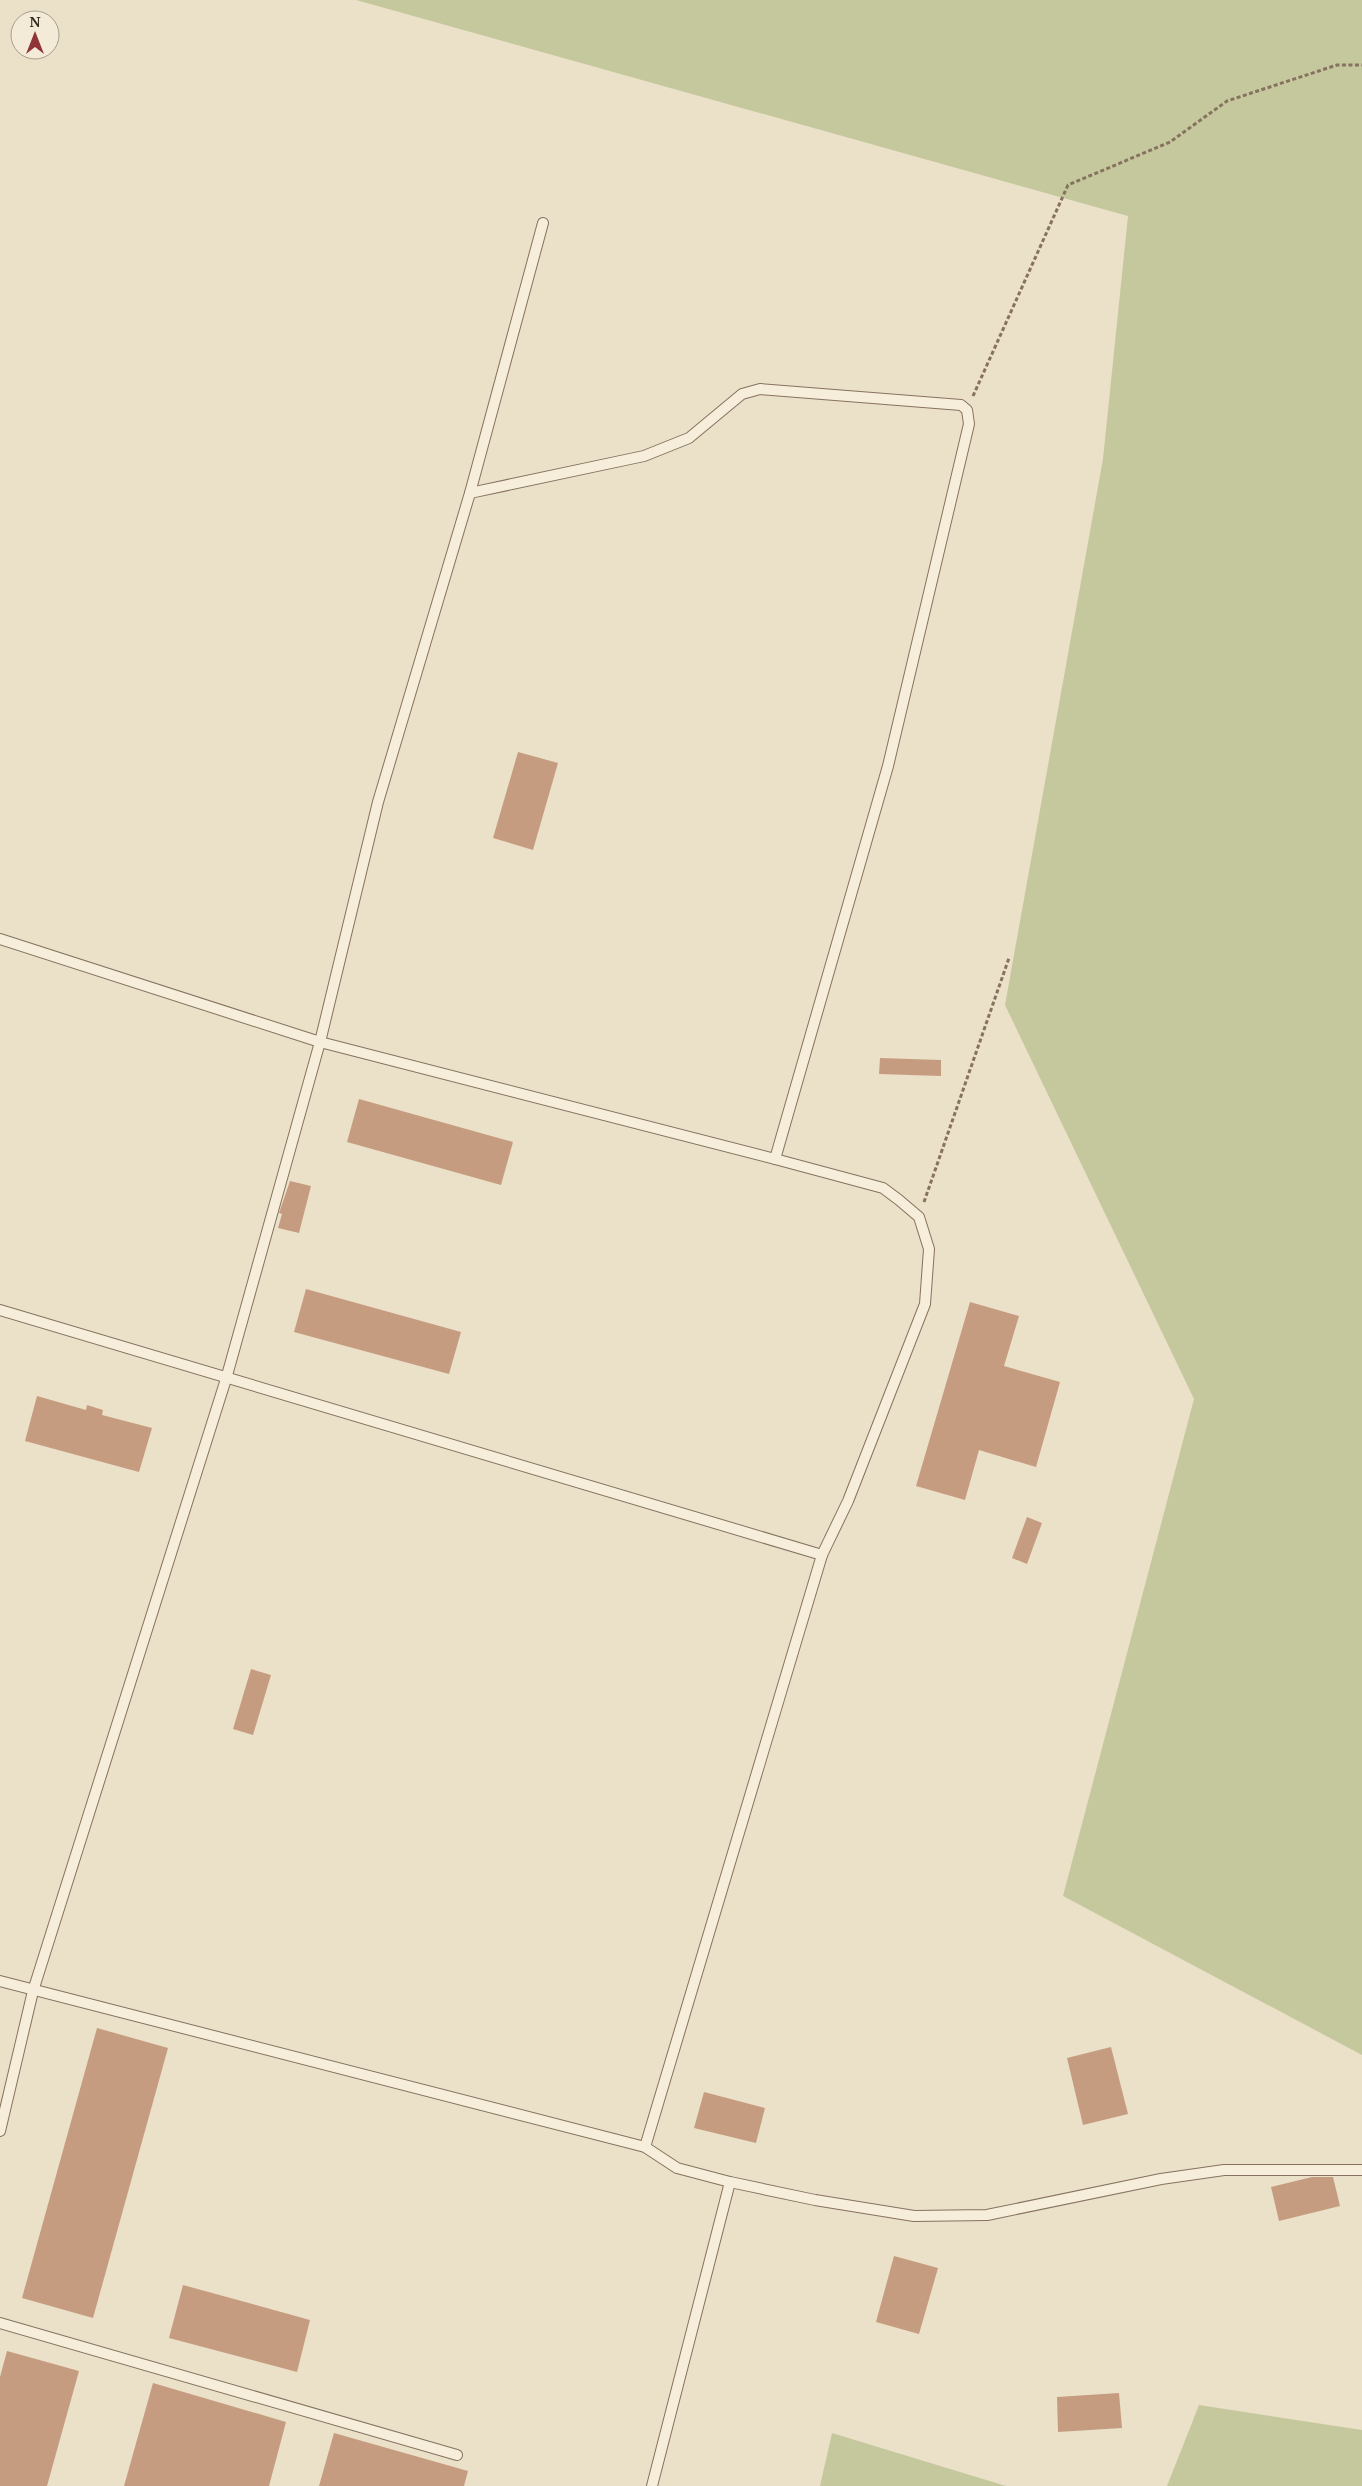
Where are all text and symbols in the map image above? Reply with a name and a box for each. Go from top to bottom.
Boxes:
north arrow [10,10,60,60]
text: N [29,12,41,31]

